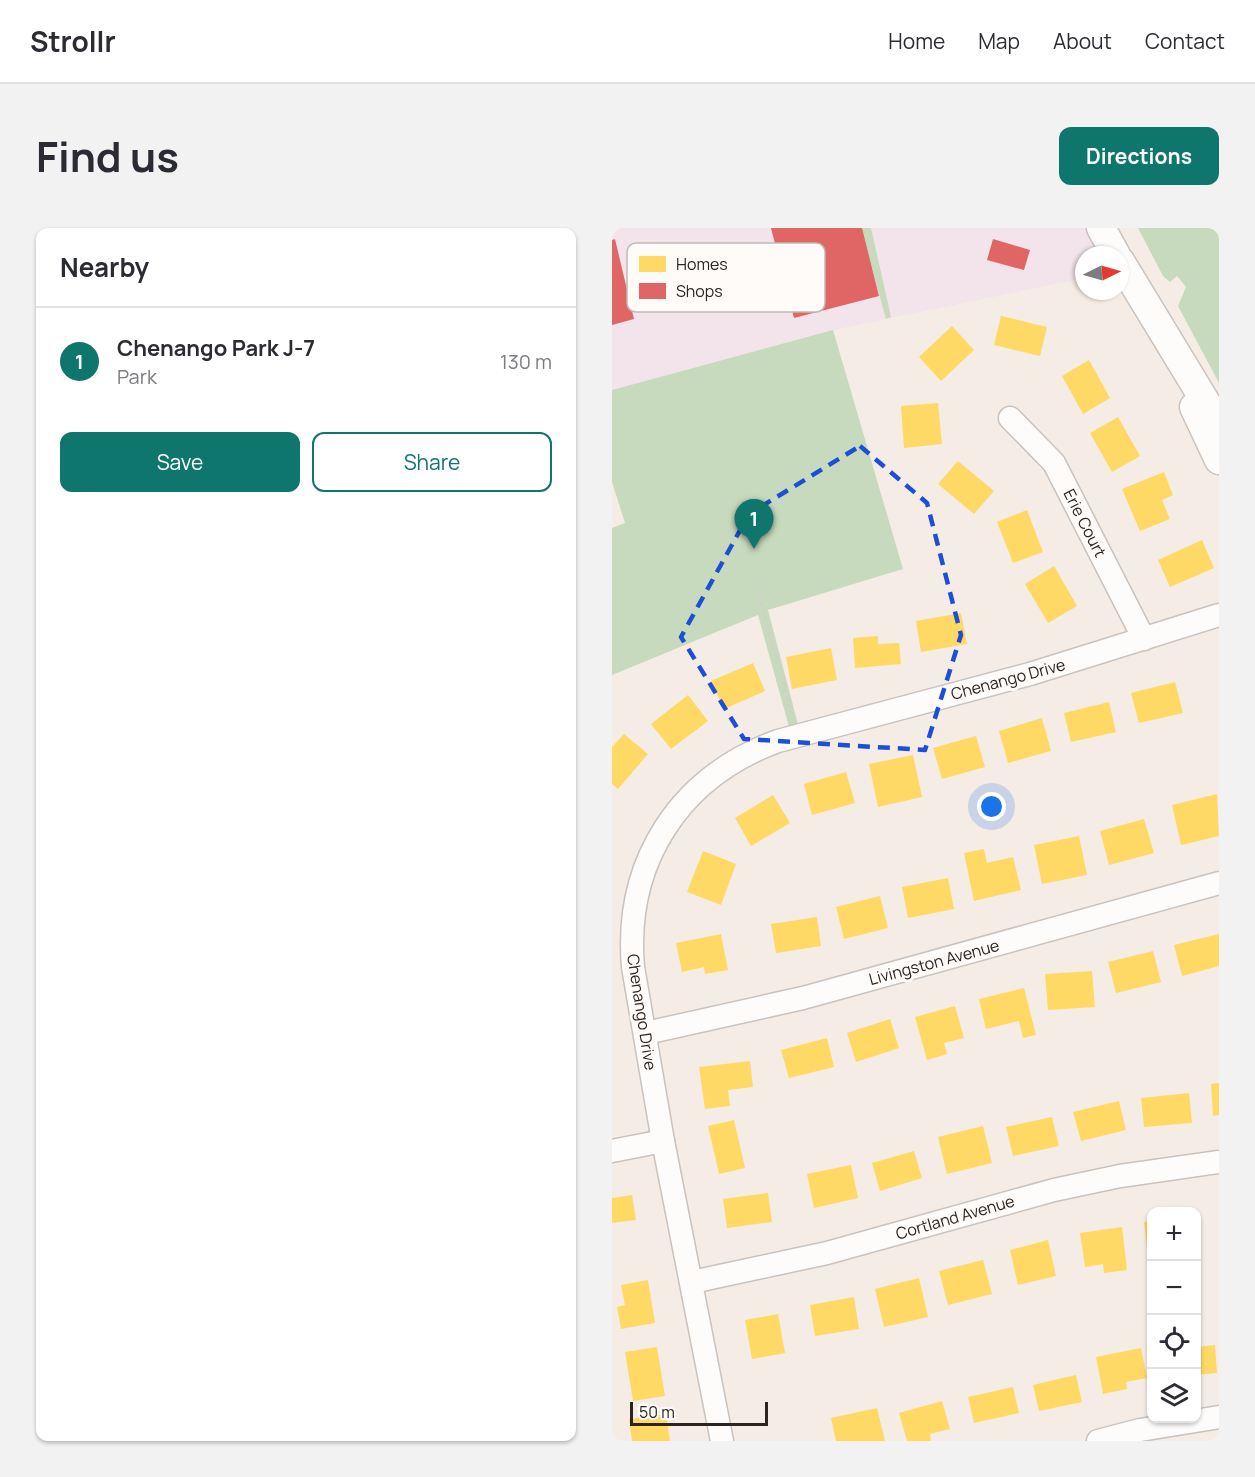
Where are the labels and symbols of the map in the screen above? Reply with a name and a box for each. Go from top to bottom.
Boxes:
legend [627,243,825,312]
north arrow [1075,246,1129,300]
text: Homes [676,253,728,275]
text: Shops [676,280,723,302]
street label: Erie Court [1058,485,1112,561]
pin: 1 [734,500,774,549]
street label: Chenango Drive [948,653,1068,705]
your location [977,792,1006,821]
street label: Livingston Avenue [866,934,1002,990]
street label: Chenango Drive [622,952,662,1072]
street label: Cortland Avenue [893,1190,1017,1244]
scale bar [630,1399,768,1426]

